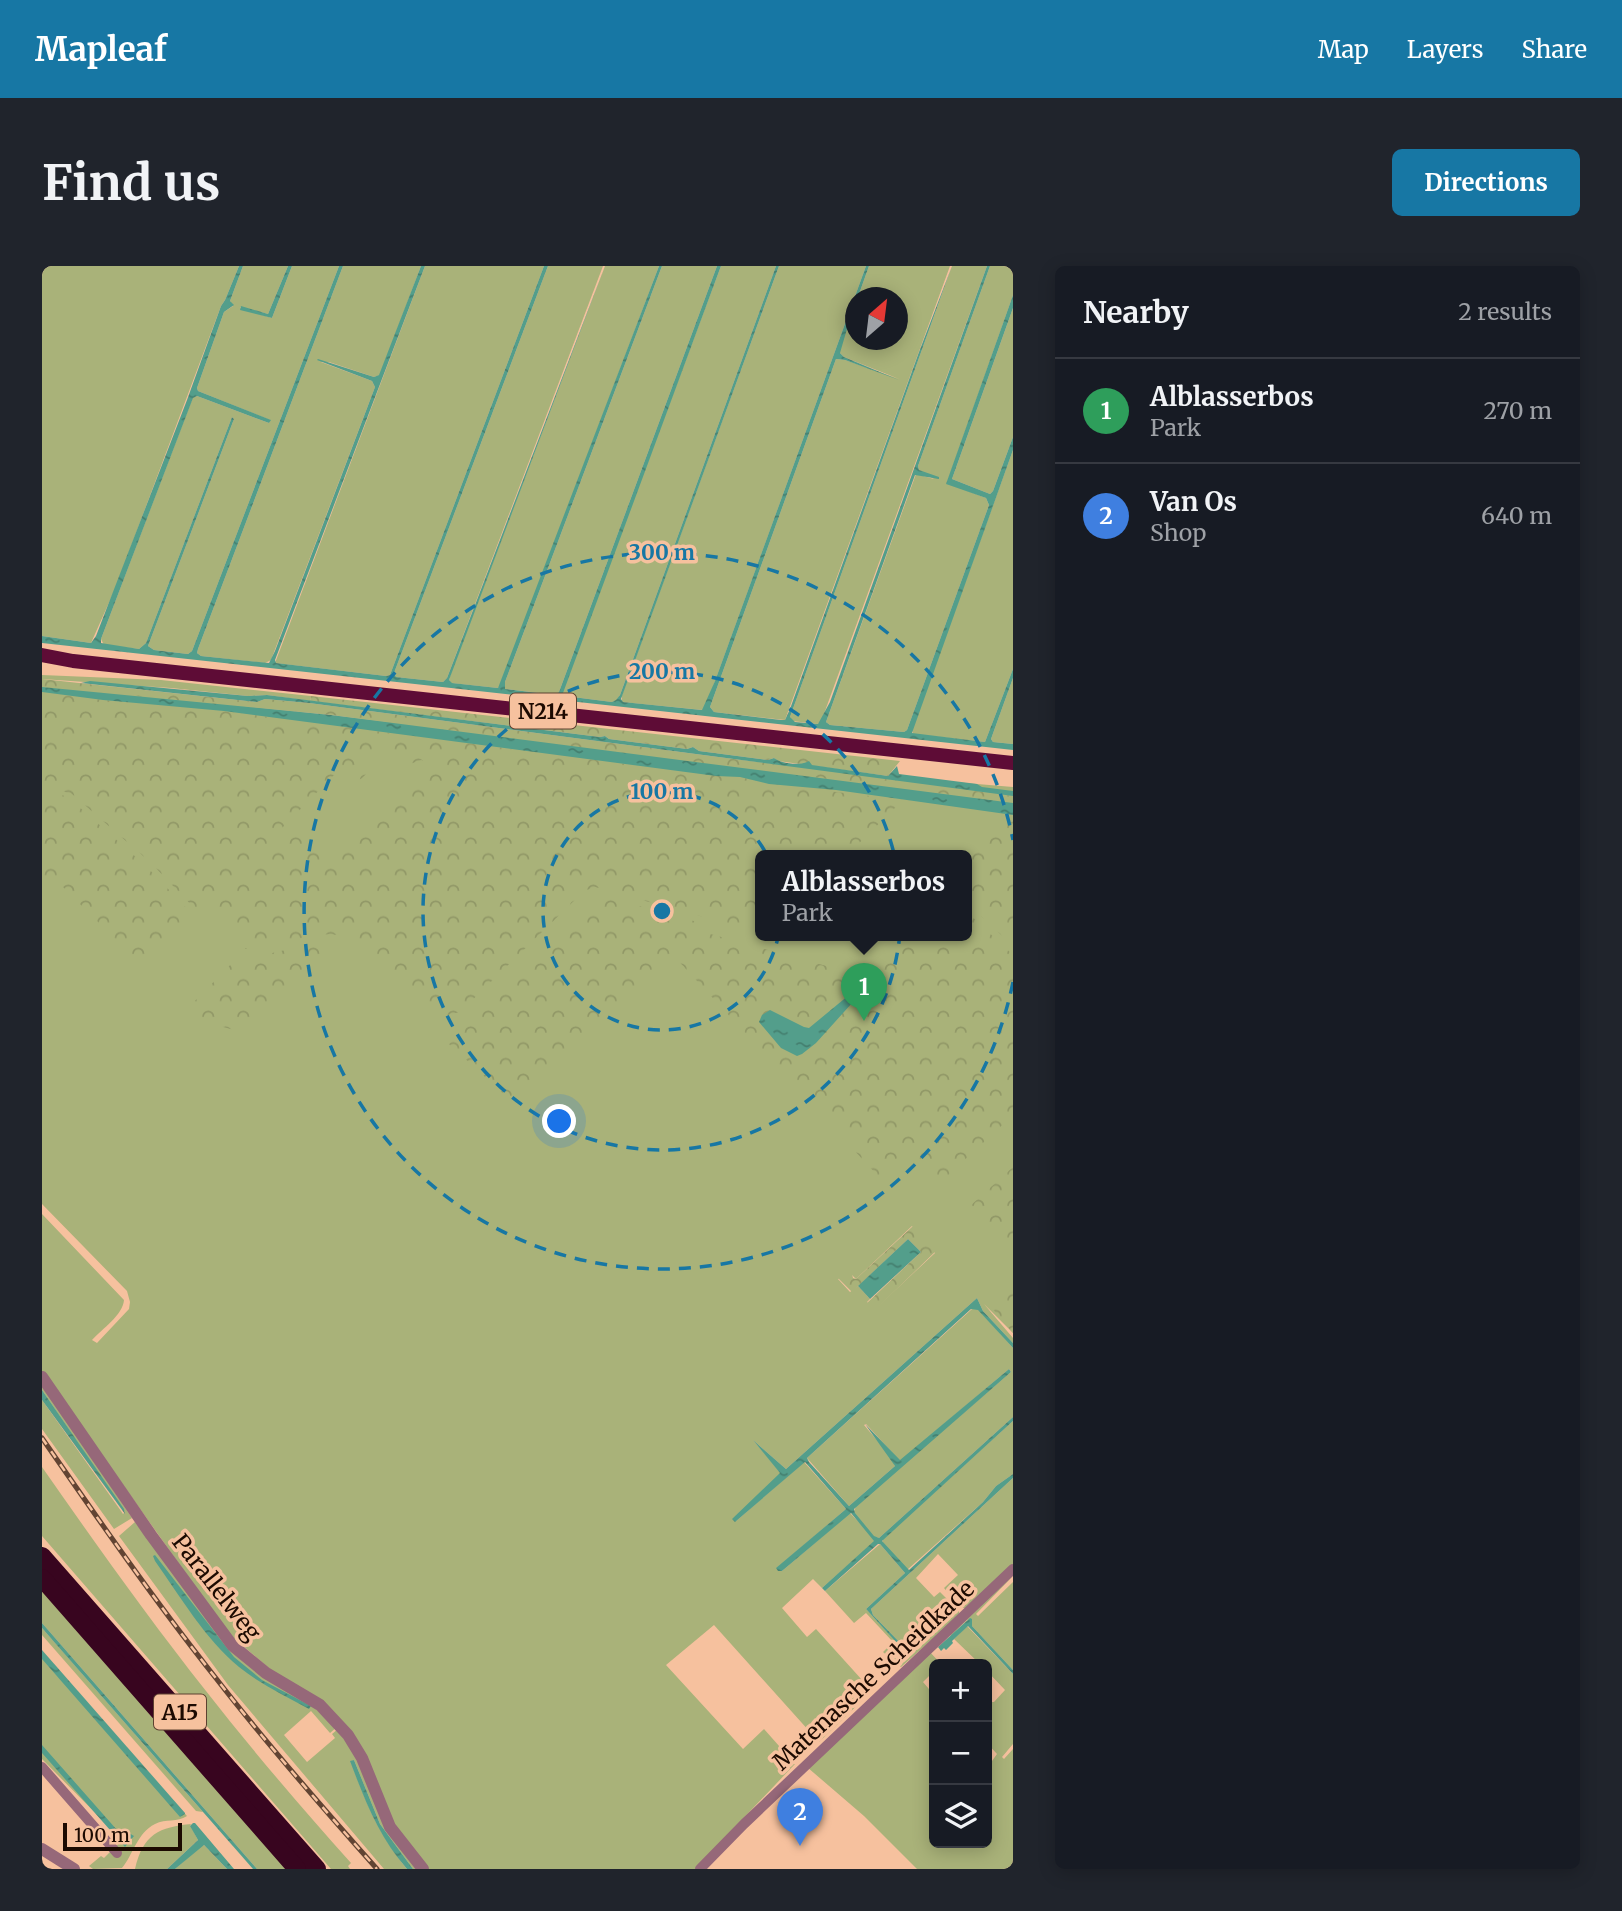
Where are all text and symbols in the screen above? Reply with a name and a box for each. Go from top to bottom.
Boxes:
text: Mapleaf [35,29,167,70]
text: Map [1318,34,1369,65]
text: Layers [1407,34,1483,65]
text: Share [1521,34,1587,65]
button: Directions [1392,149,1580,216]
text: Find us [42,152,220,213]
north arrow [845,287,908,350]
text: Nearby [1083,293,1189,331]
text: 2 results [1458,297,1552,326]
text: Alblasserbos [1150,380,1314,413]
text: 1 [1101,396,1111,425]
text: 270 m [1484,396,1552,425]
text: Park [1150,413,1201,442]
text: Van Os [1150,485,1237,518]
text: 2 [1099,501,1113,530]
text: 640 m [1481,501,1552,530]
text: Shop [1150,518,1206,547]
text: 300 m [629,539,695,566]
text: 200 m [629,658,695,685]
road number: N214 [510,694,576,728]
text: 100 m [631,778,693,805]
popup [755,850,972,941]
text: Alblasserbos [782,865,945,898]
text: Park [782,898,833,927]
centre of rings [650,899,674,923]
pin: 1 [841,963,887,1021]
your location [542,1104,576,1138]
street label: Parallelweg [166,1528,268,1646]
street label: Matenasche Scheidkade [766,1574,980,1776]
map controls [929,1659,992,1848]
button: + [929,1659,992,1722]
road number: A15 [154,1694,206,1730]
button: − [929,1722,992,1785]
button: layers [929,1785,992,1848]
pin: 2 [777,1788,823,1846]
scale bar [63,1820,182,1852]
text: 100 m [74,1823,130,1847]

